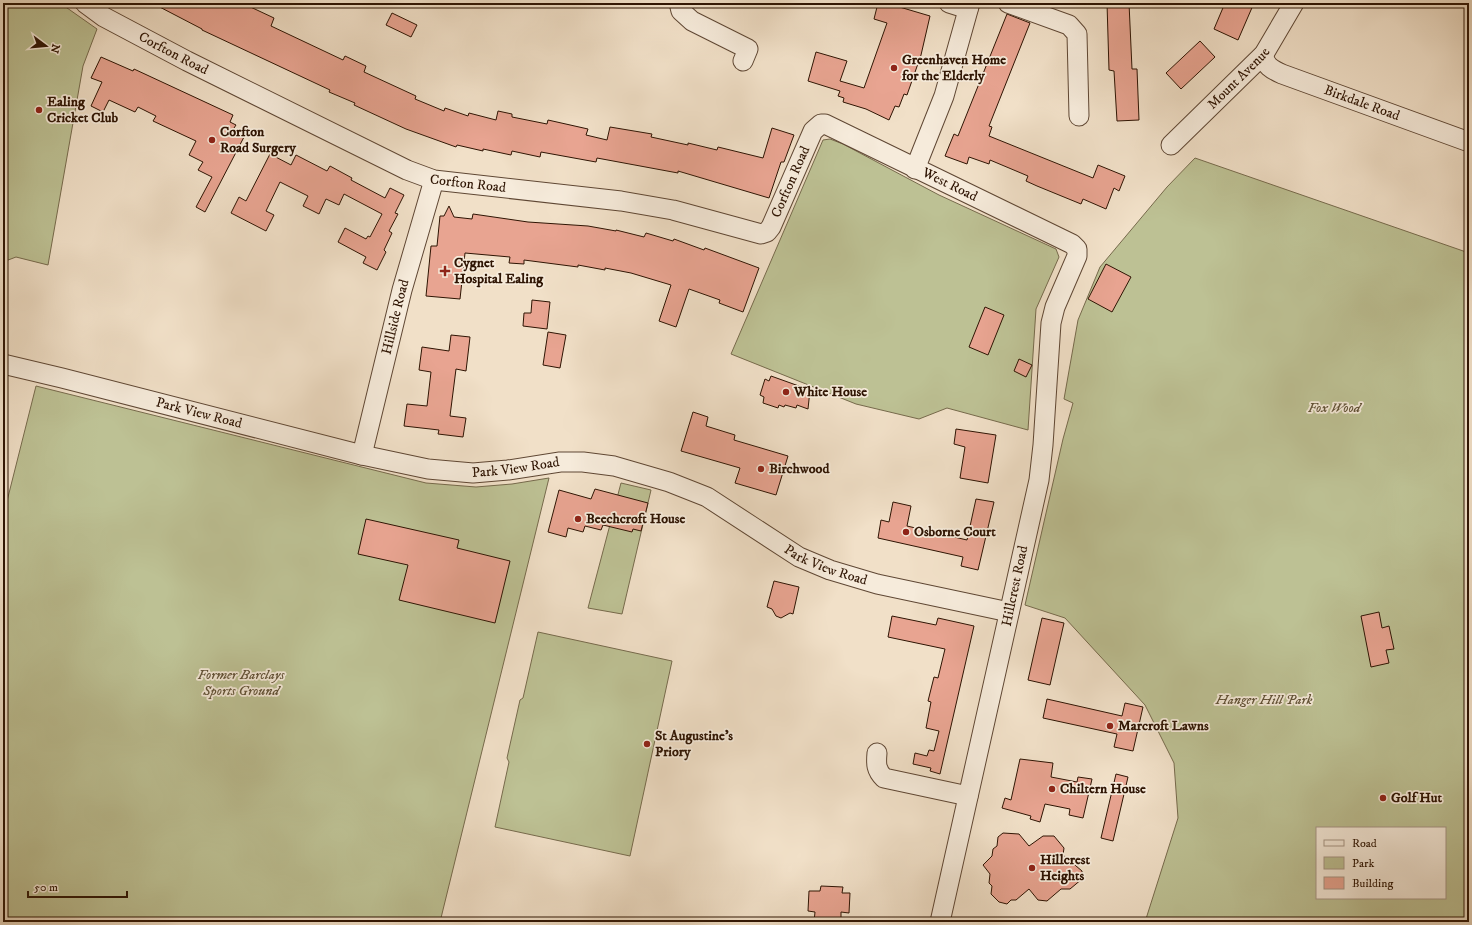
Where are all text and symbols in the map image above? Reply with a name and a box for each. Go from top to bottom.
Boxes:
north arrow [26,26,66,66]
street label: Corfton Road [135,28,211,79]
text: N [47,42,63,55]
street label: Mount Avenue [1204,44,1275,113]
place label: Greenhaven Home for the Elderly [901,51,1006,85]
marker: Greenhaven Home for the Elderly [889,63,899,73]
street label: Birkdale Road [1322,81,1402,125]
place label: Ealing Cricket Club [47,93,118,127]
marker: Ealing Cricket Club [34,105,44,115]
place label: Corfton Road Surgery [220,123,296,157]
marker: Corfton Road Surgery [207,135,217,145]
street label: Corfton Road [767,143,814,220]
street label: West Road [918,163,980,206]
street label: Corfton Road [429,171,507,197]
place label: Cygnet Hospital Ealing [454,254,544,288]
marker: Cygnet Hospital Ealing [439,265,451,277]
street label: Hillside Road [378,277,414,357]
place label: White House [793,383,867,401]
marker: White House [781,387,791,397]
street label: Park View Road [154,393,244,433]
park label: Fox Wood [1308,399,1363,417]
street label: Park View Road [471,453,561,482]
place label: Birchwood [769,460,830,478]
marker: Birchwood [756,464,766,474]
place label: Beechcroft House [586,510,686,528]
marker: Beechcroft House [573,514,583,524]
place label: Osborne Court [914,523,996,541]
marker: Osborne Court [901,527,911,537]
street label: Park View Road [781,541,870,590]
street label: Hillcrest Road [998,544,1032,628]
park label: Former Barclays Sports Ground [198,666,285,700]
park label: Hanger Hill Park [1215,691,1313,709]
place label: Marcroft Lawns [1118,717,1209,735]
marker: Marcroft Lawns [1105,721,1115,731]
place label: St Augustine's Priory [655,727,733,761]
marker: St Augustine's Priory [642,739,652,749]
place label: Chiltern House [1060,780,1146,798]
marker: Chiltern House [1047,784,1057,794]
place label: Golf Hut [1391,789,1442,807]
marker: Golf Hut [1378,793,1388,803]
legend [1316,827,1446,899]
text: Road [1352,836,1377,851]
place label: Hillcrest Heights [1040,851,1090,885]
text: Park [1352,856,1374,871]
marker: Hillcrest Heights [1027,863,1037,873]
scale bar [28,873,127,899]
text: Building [1352,876,1393,891]
text: 50 m [34,880,58,895]

